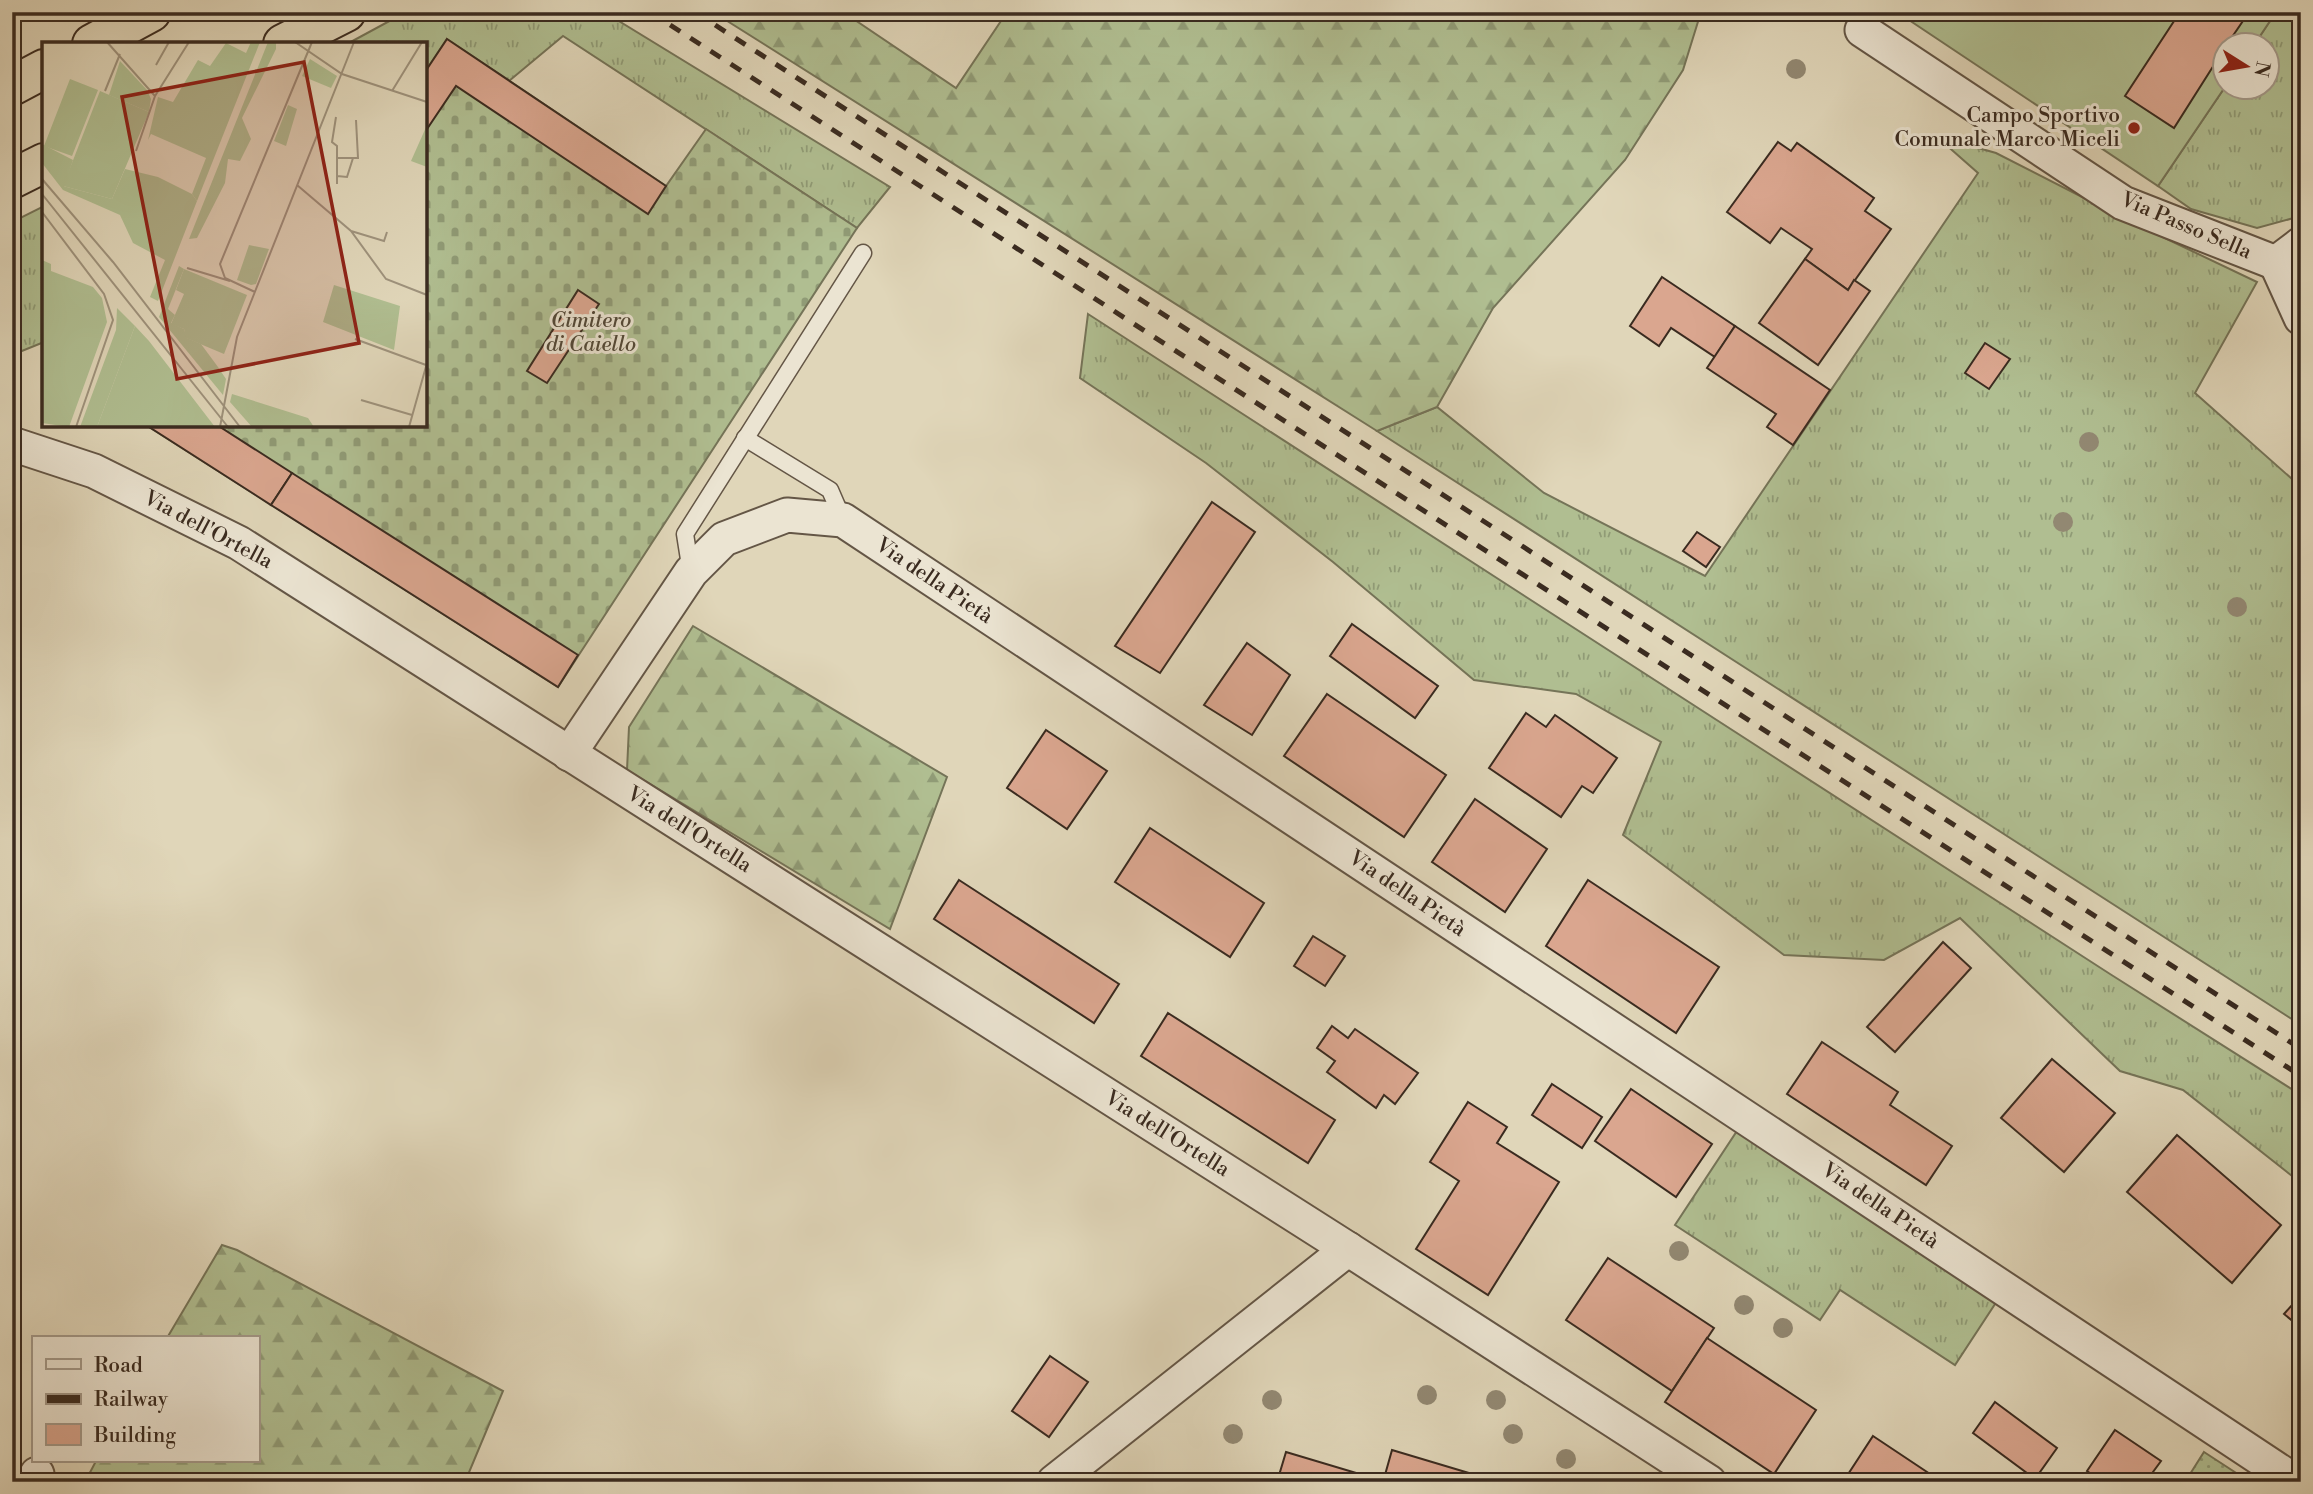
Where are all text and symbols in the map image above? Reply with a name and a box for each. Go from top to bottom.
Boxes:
north arrow [2212,32,2282,102]
inset map [42,42,427,427]
text: N [2248,59,2275,79]
place label: Campo Sportivo Comunale Marco Miceli [1895,103,2120,153]
marker: Campo Sportivo Comunale Marco Miceli [2126,120,2142,136]
street label: Via Passo Sella [2116,186,2256,265]
park label: Cimitero di Caiello [546,308,636,358]
street label: Via dell'Ortella [138,485,277,575]
street label: Via della Pietà [870,532,998,630]
street label: Via dell'Ortella [621,781,757,879]
street label: Via della Pietà [1343,845,1471,943]
street label: Via dell'Ortella [1099,1085,1235,1183]
street label: Via della Pietà [1816,1157,1944,1255]
legend [32,1336,259,1462]
text: Road [94,1353,143,1379]
text: Railway [94,1387,169,1413]
text: Building [93,1423,176,1449]

